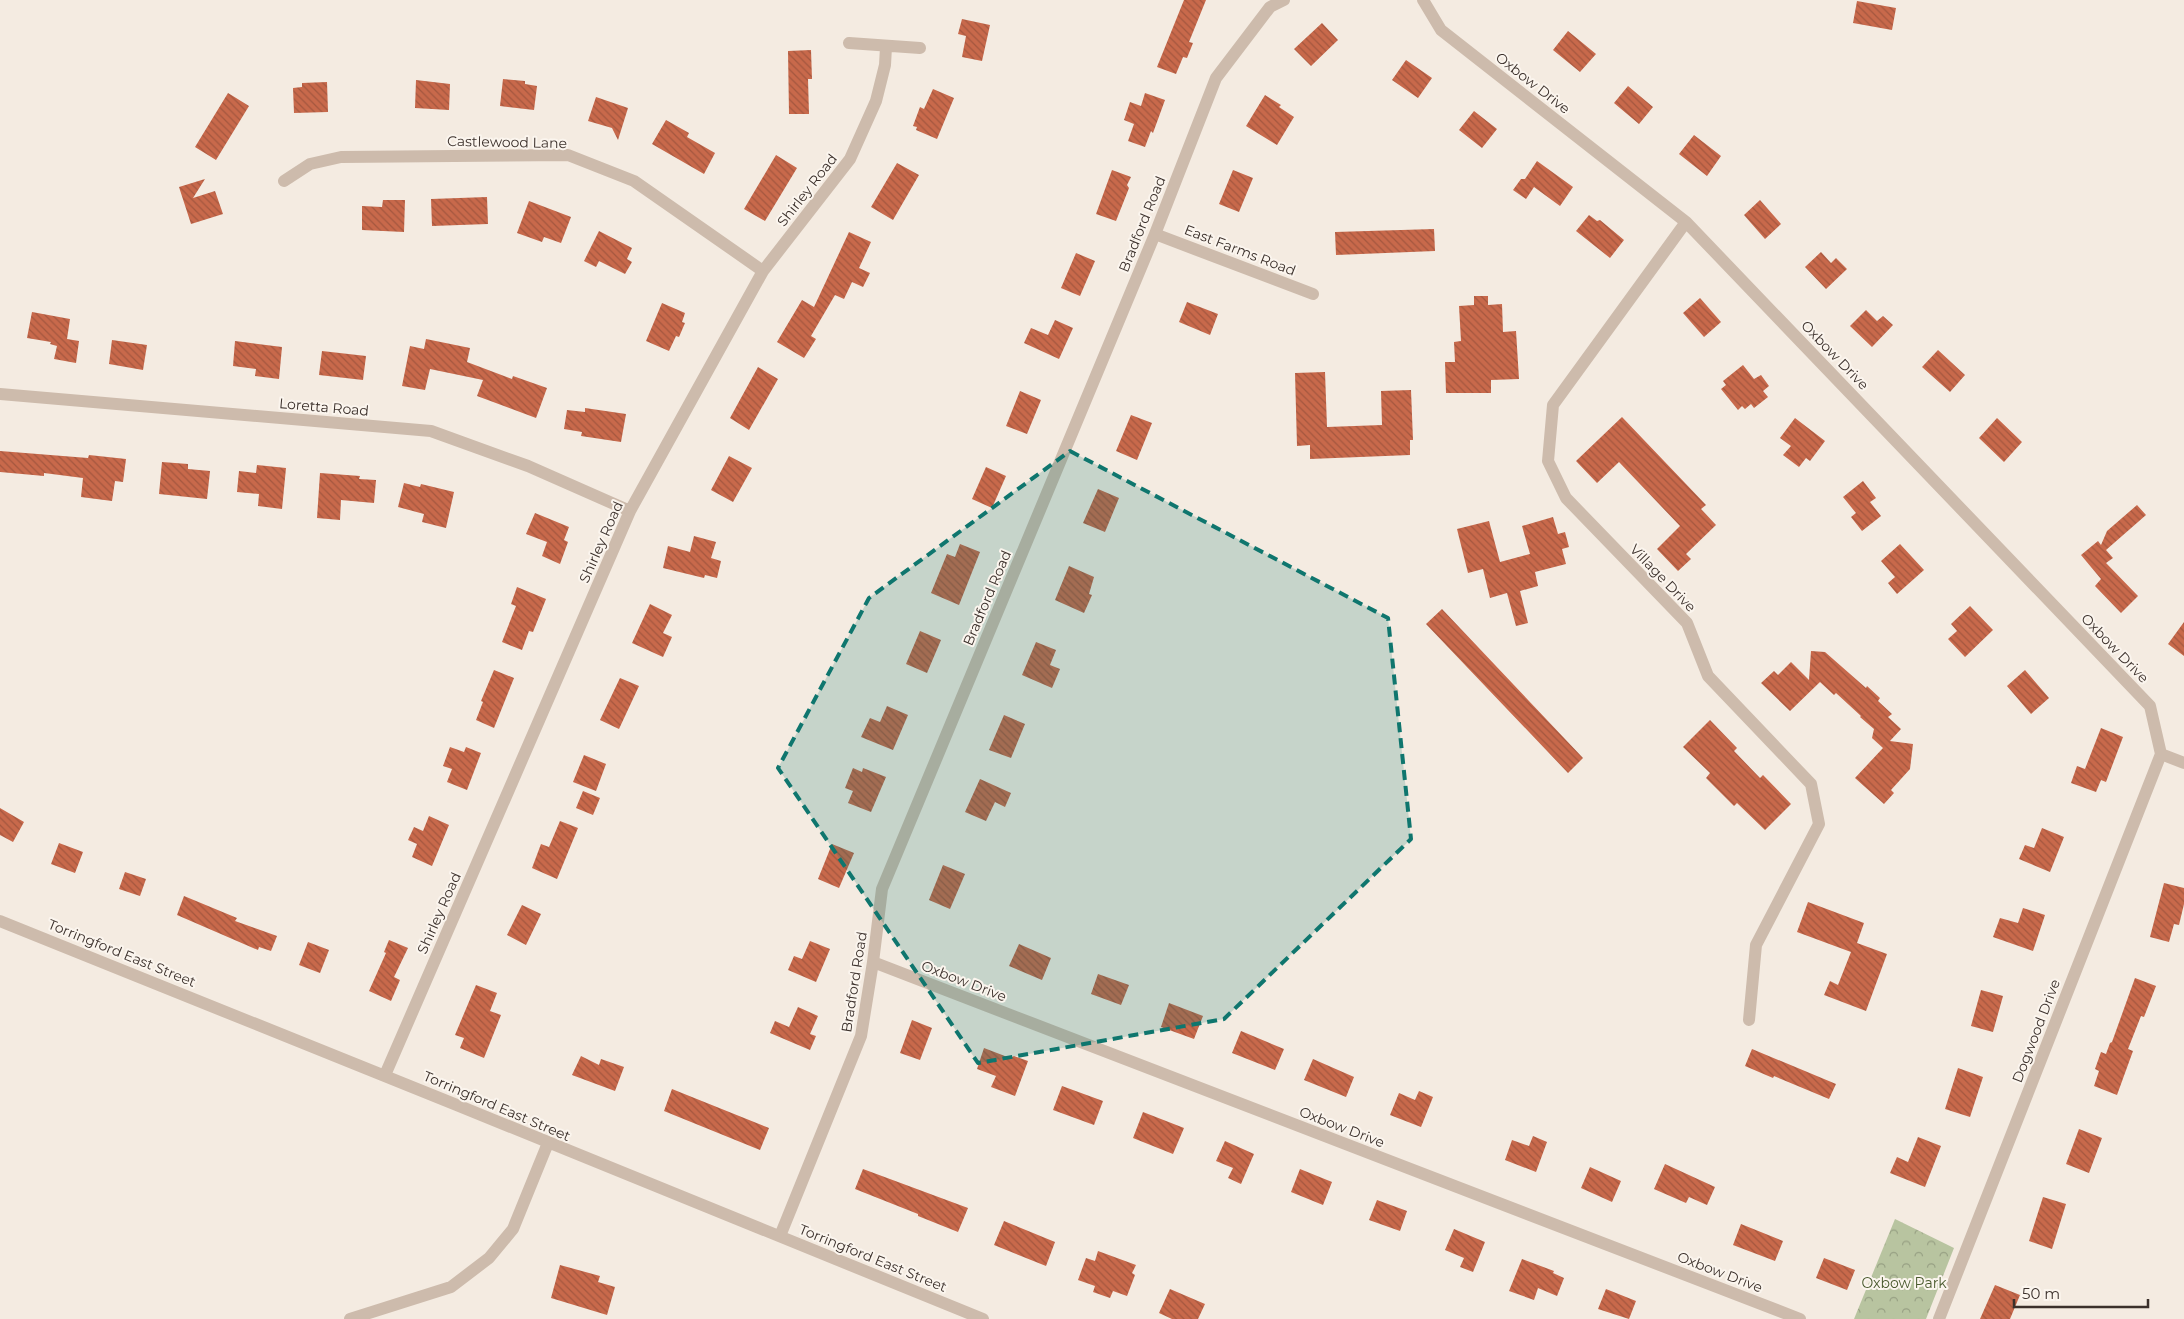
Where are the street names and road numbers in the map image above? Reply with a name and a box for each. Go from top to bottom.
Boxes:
street label: Oxbow Drive [1492,48,1574,118]
street label: Castlewood Lane [447,132,567,152]
street label: Shirley Road [773,150,841,230]
street label: Bradford Road [1115,173,1169,275]
street label: East Farms Road [1182,220,1298,280]
street label: Oxbow Drive [1797,316,1873,394]
street label: Loretta Road [278,394,370,420]
street label: Shirley Road [575,498,627,586]
street label: Village Drive [1626,540,1700,616]
street label: Bradford Road [959,548,1015,648]
street label: Oxbow Drive [2077,609,2153,687]
street label: Shirley Road [413,869,465,957]
street label: Torringford East Street [45,915,199,991]
street label: Bradford Road [837,930,871,1034]
street label: Oxbow Drive [919,957,1009,1005]
street label: Dogwood Drive [2008,977,2064,1085]
street label: Torringford East Street [421,1067,573,1145]
street label: Oxbow Drive [1297,1103,1387,1151]
street label: Torringford East Street [796,1220,950,1296]
street label: Oxbow Drive [1675,1248,1765,1296]

